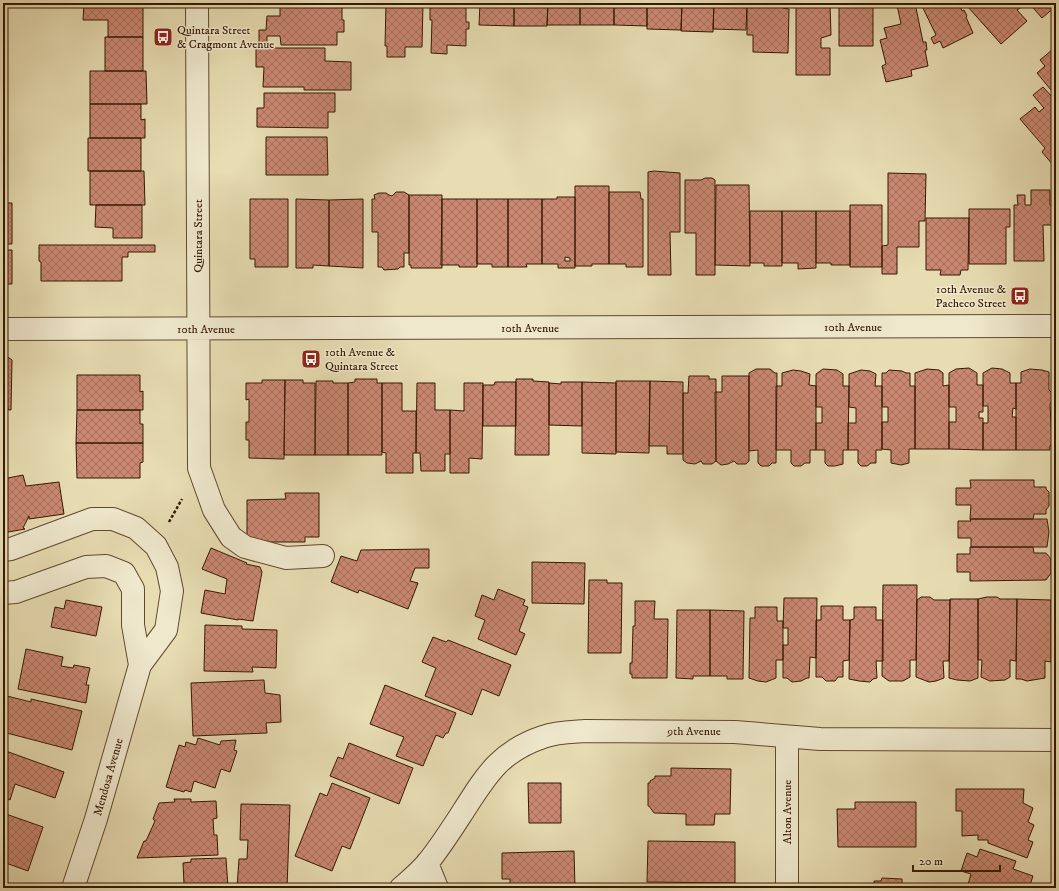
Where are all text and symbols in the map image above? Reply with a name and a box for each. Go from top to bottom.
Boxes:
place label: Quintara Street & Cragmont Avenue [177,23,274,52]
bus stop icon: Quintara Street & Cragmont Avenue [152,26,174,48]
street label: Quintara Street [191,199,206,273]
place label: 10th Avenue & Pacheco Street [936,282,1006,311]
bus stop icon: 10th Avenue & Pacheco Street [1009,285,1031,307]
street label: 10th Avenue [824,320,882,335]
street label: 10th Avenue [501,321,559,336]
street label: 10th Avenue [177,322,235,337]
place label: 10th Avenue & Quintara Street [325,345,399,374]
bus stop icon: 10th Avenue & Quintara Street [300,348,322,370]
street label: 9th Avenue [666,724,721,739]
street label: Mendosa Avenue [90,737,127,818]
street label: Alton Avenue [780,780,795,844]
scale bar [913,847,1000,873]
text: 20 m [919,854,943,869]

